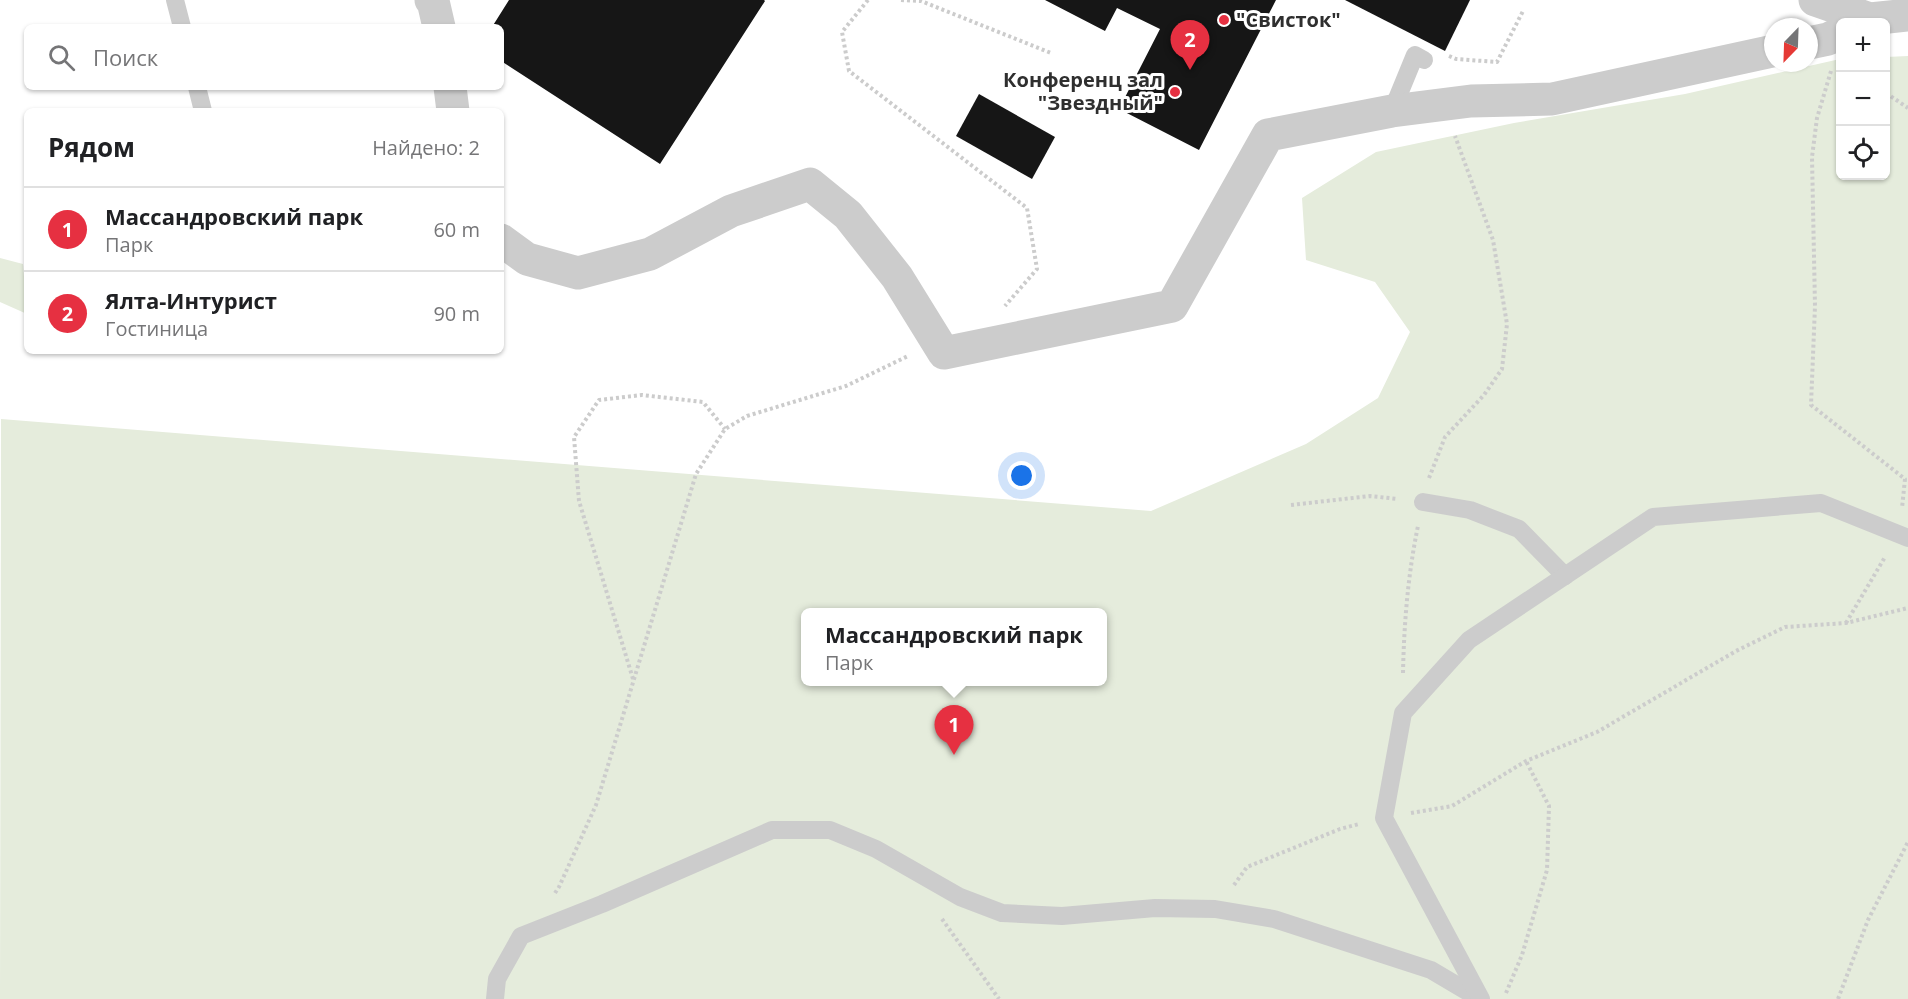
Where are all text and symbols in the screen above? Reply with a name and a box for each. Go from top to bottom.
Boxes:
place label: "Свисток" [1236,6,1341,33]
marker: "Свисток" [1217,13,1231,27]
north arrow [1764,18,1818,72]
map controls [1836,18,1890,180]
button: + [1836,18,1890,72]
pin: 2 [1170,20,1210,70]
search box [24,24,504,90]
icon: search [45,41,78,74]
text: Поиск [93,42,158,72]
place label: Конференц зал "Звездный" [1003,66,1163,116]
button: − [1836,72,1890,126]
marker: Конференц зал "Звездный" [1168,85,1182,99]
button: locate [1836,126,1890,180]
text: Рядом [48,129,135,165]
text: Найдено: 2 [372,134,480,161]
text: Массандровский парк [105,201,363,231]
text: 1 [62,216,73,243]
text: 60 m [433,216,480,243]
text: Парк [105,231,153,258]
text: Ялта-Интурист [105,285,277,315]
text: 2 [62,300,73,327]
text: 90 m [433,300,480,327]
text: Гостиница [105,315,208,342]
your location [1007,461,1036,490]
popup [801,608,1107,686]
text: Массандровский парк [825,619,1083,649]
text: Парк [825,649,873,676]
pin: 1 [934,706,974,755]

